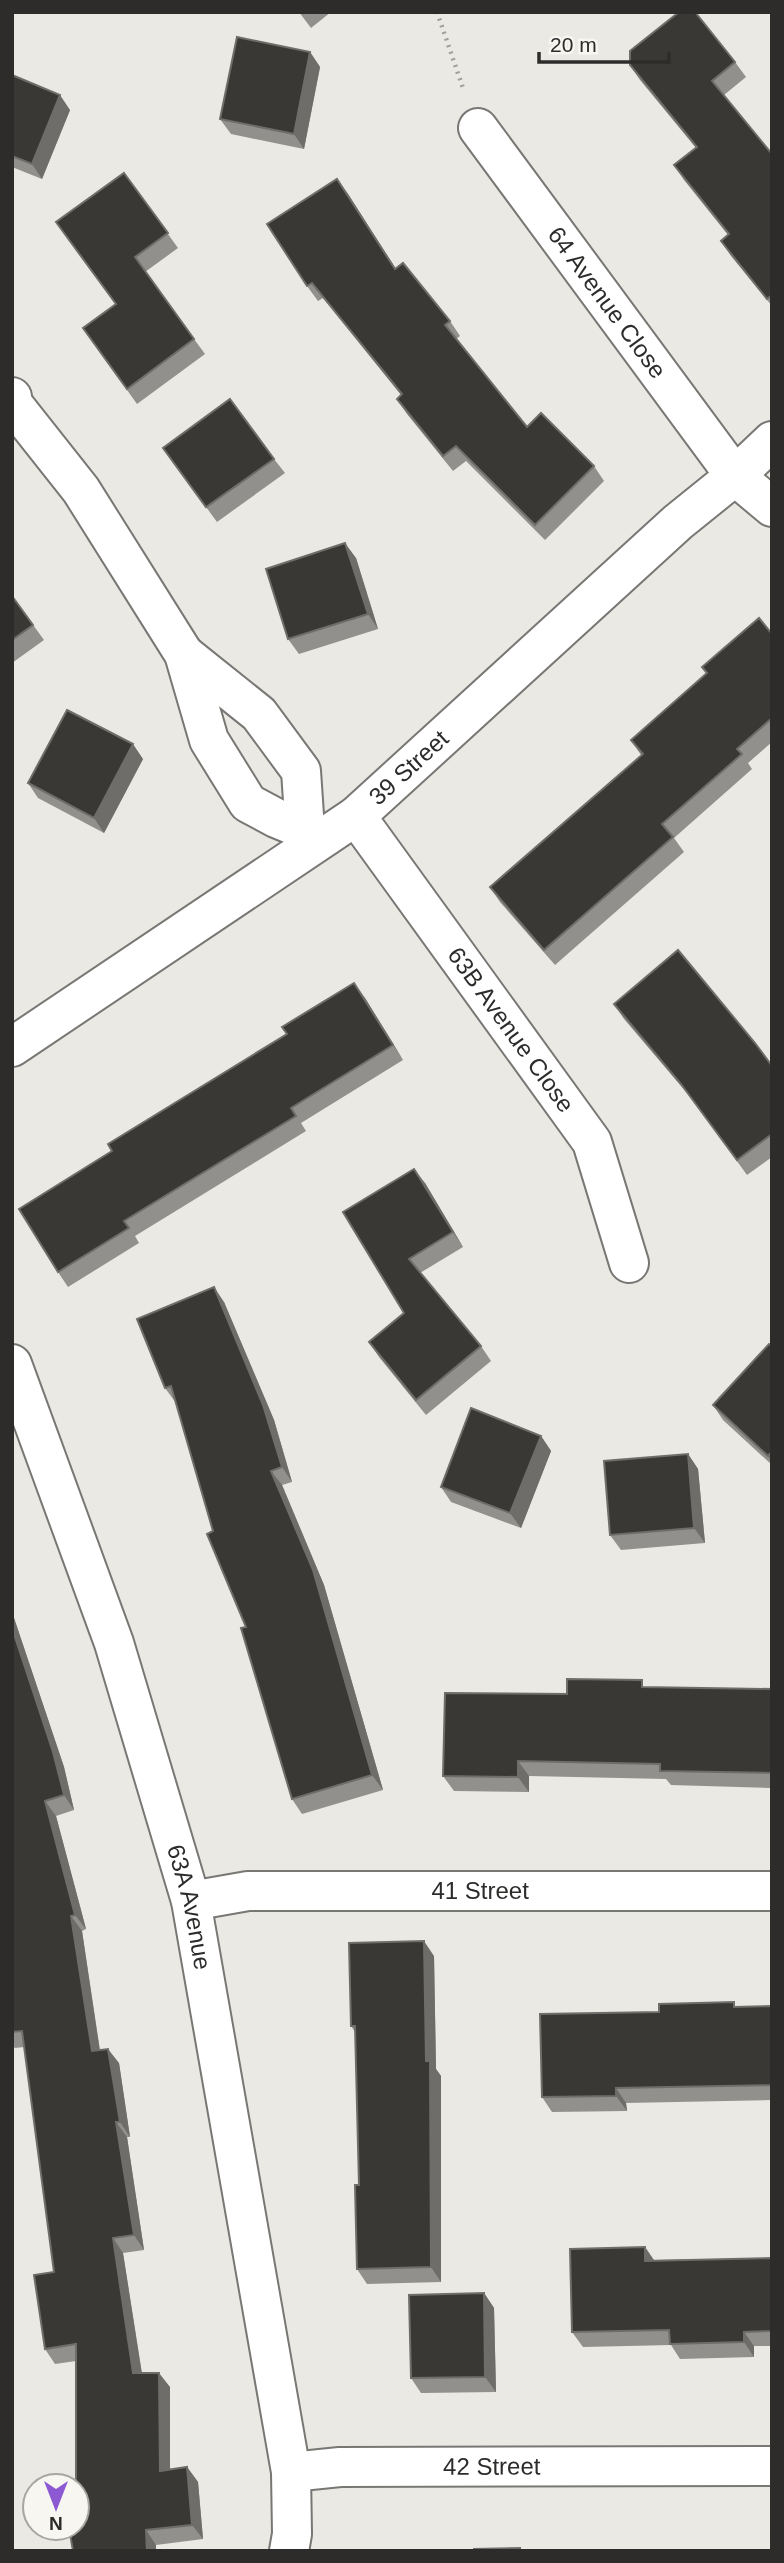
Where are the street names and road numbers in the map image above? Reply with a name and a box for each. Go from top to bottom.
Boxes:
street label: 64 Avenue Close [543,221,672,383]
street label: 39 Street [363,724,454,810]
street label: 63B Avenue Close [442,942,580,1117]
street label: 63A Avenue [162,1841,217,1972]
street label: 41 Street [431,1877,529,1904]
street label: 42 Street [443,2453,541,2480]

